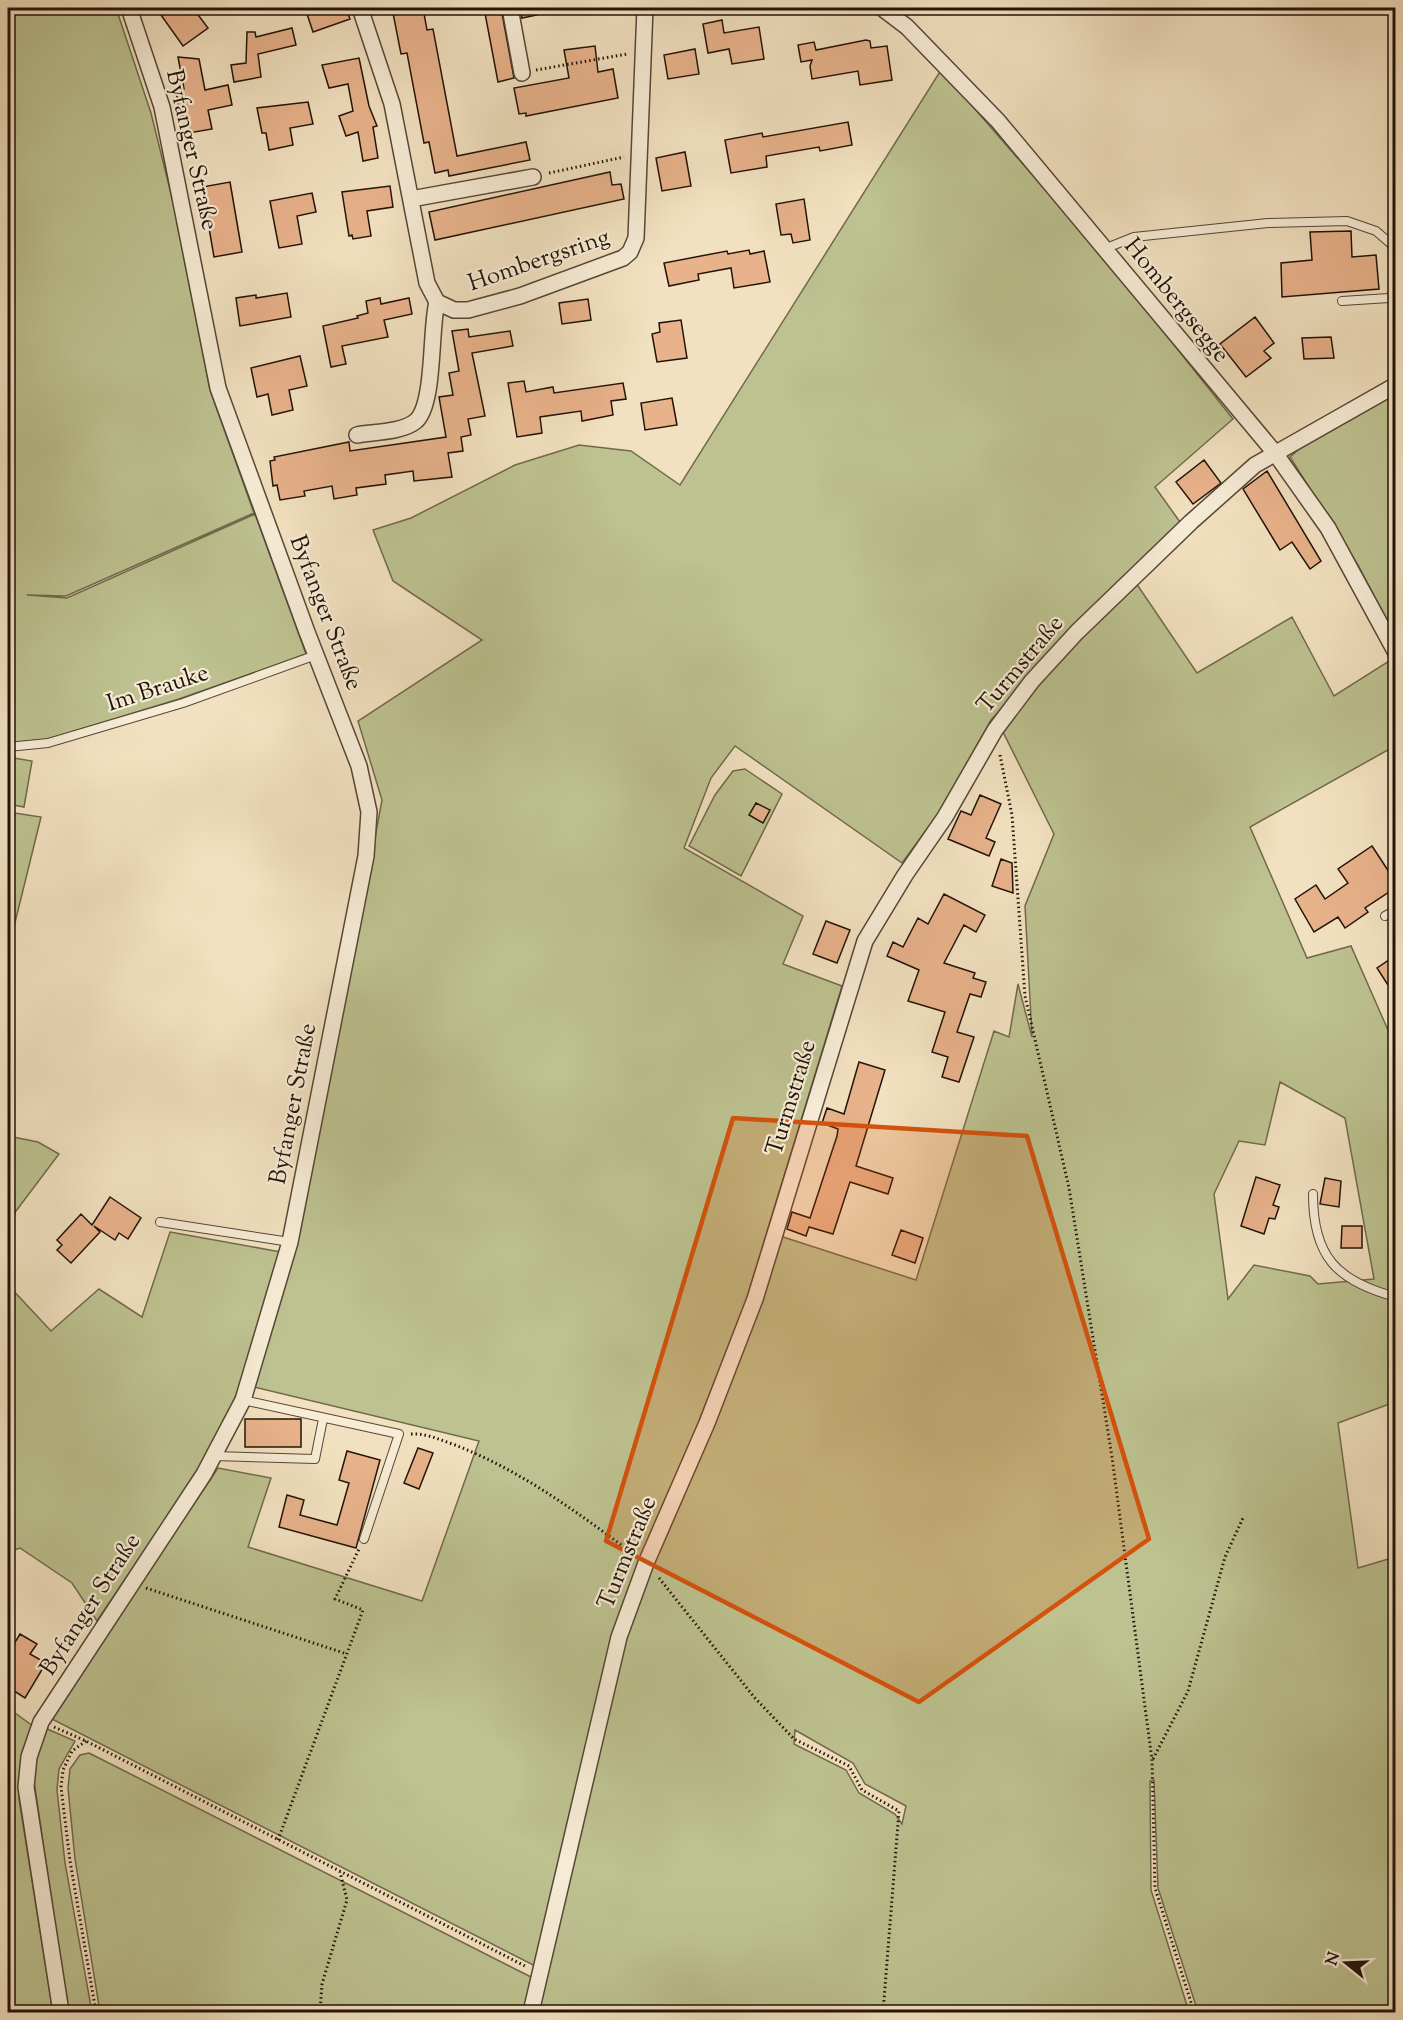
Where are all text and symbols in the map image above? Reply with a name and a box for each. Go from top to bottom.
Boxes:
street label: Byfanger Straße [156,66,226,234]
street label: Hombergsring [464,221,615,301]
street label: Hombergsegge [1115,231,1237,371]
street label: Byfanger Straße [280,531,370,695]
street label: Turmstraße [970,609,1072,721]
street label: Im Brauke [103,657,213,721]
street label: Byfanger Straße [262,1020,326,1188]
street label: Turmstraße [758,1036,826,1160]
street label: Turmstraße [590,1491,666,1615]
street label: Byfanger Straße [32,1527,150,1683]
north arrow [1316,1933,1376,1993]
text: N [1321,1949,1347,1969]

